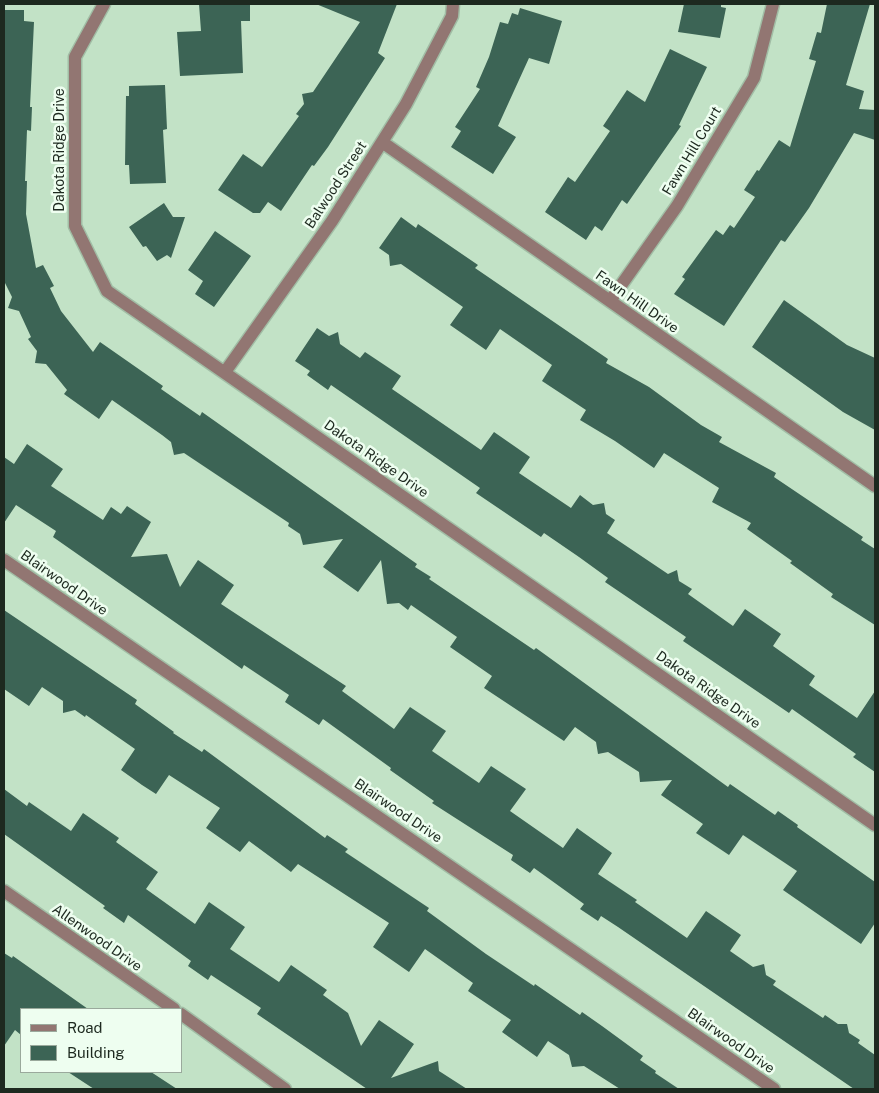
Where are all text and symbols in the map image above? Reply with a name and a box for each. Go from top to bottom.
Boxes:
street label: Dakota Ridge Drive [52,88,68,212]
street label: Fawn Hill Court [659,104,725,198]
street label: Balwood Street [302,138,370,232]
street label: Fawn Hill Drive [592,267,682,337]
street label: Dakota Ridge Drive [321,417,431,501]
street label: Blairwood Drive [17,547,111,619]
street label: Dakota Ridge Drive [653,648,763,732]
street label: Blairwood Drive [351,775,445,847]
street label: Allenwood Drive [49,901,145,975]
street label: Blairwood Drive [684,1005,778,1077]
legend [20,1008,182,1073]
text: Road [67,1019,103,1036]
text: Building [67,1044,125,1061]

